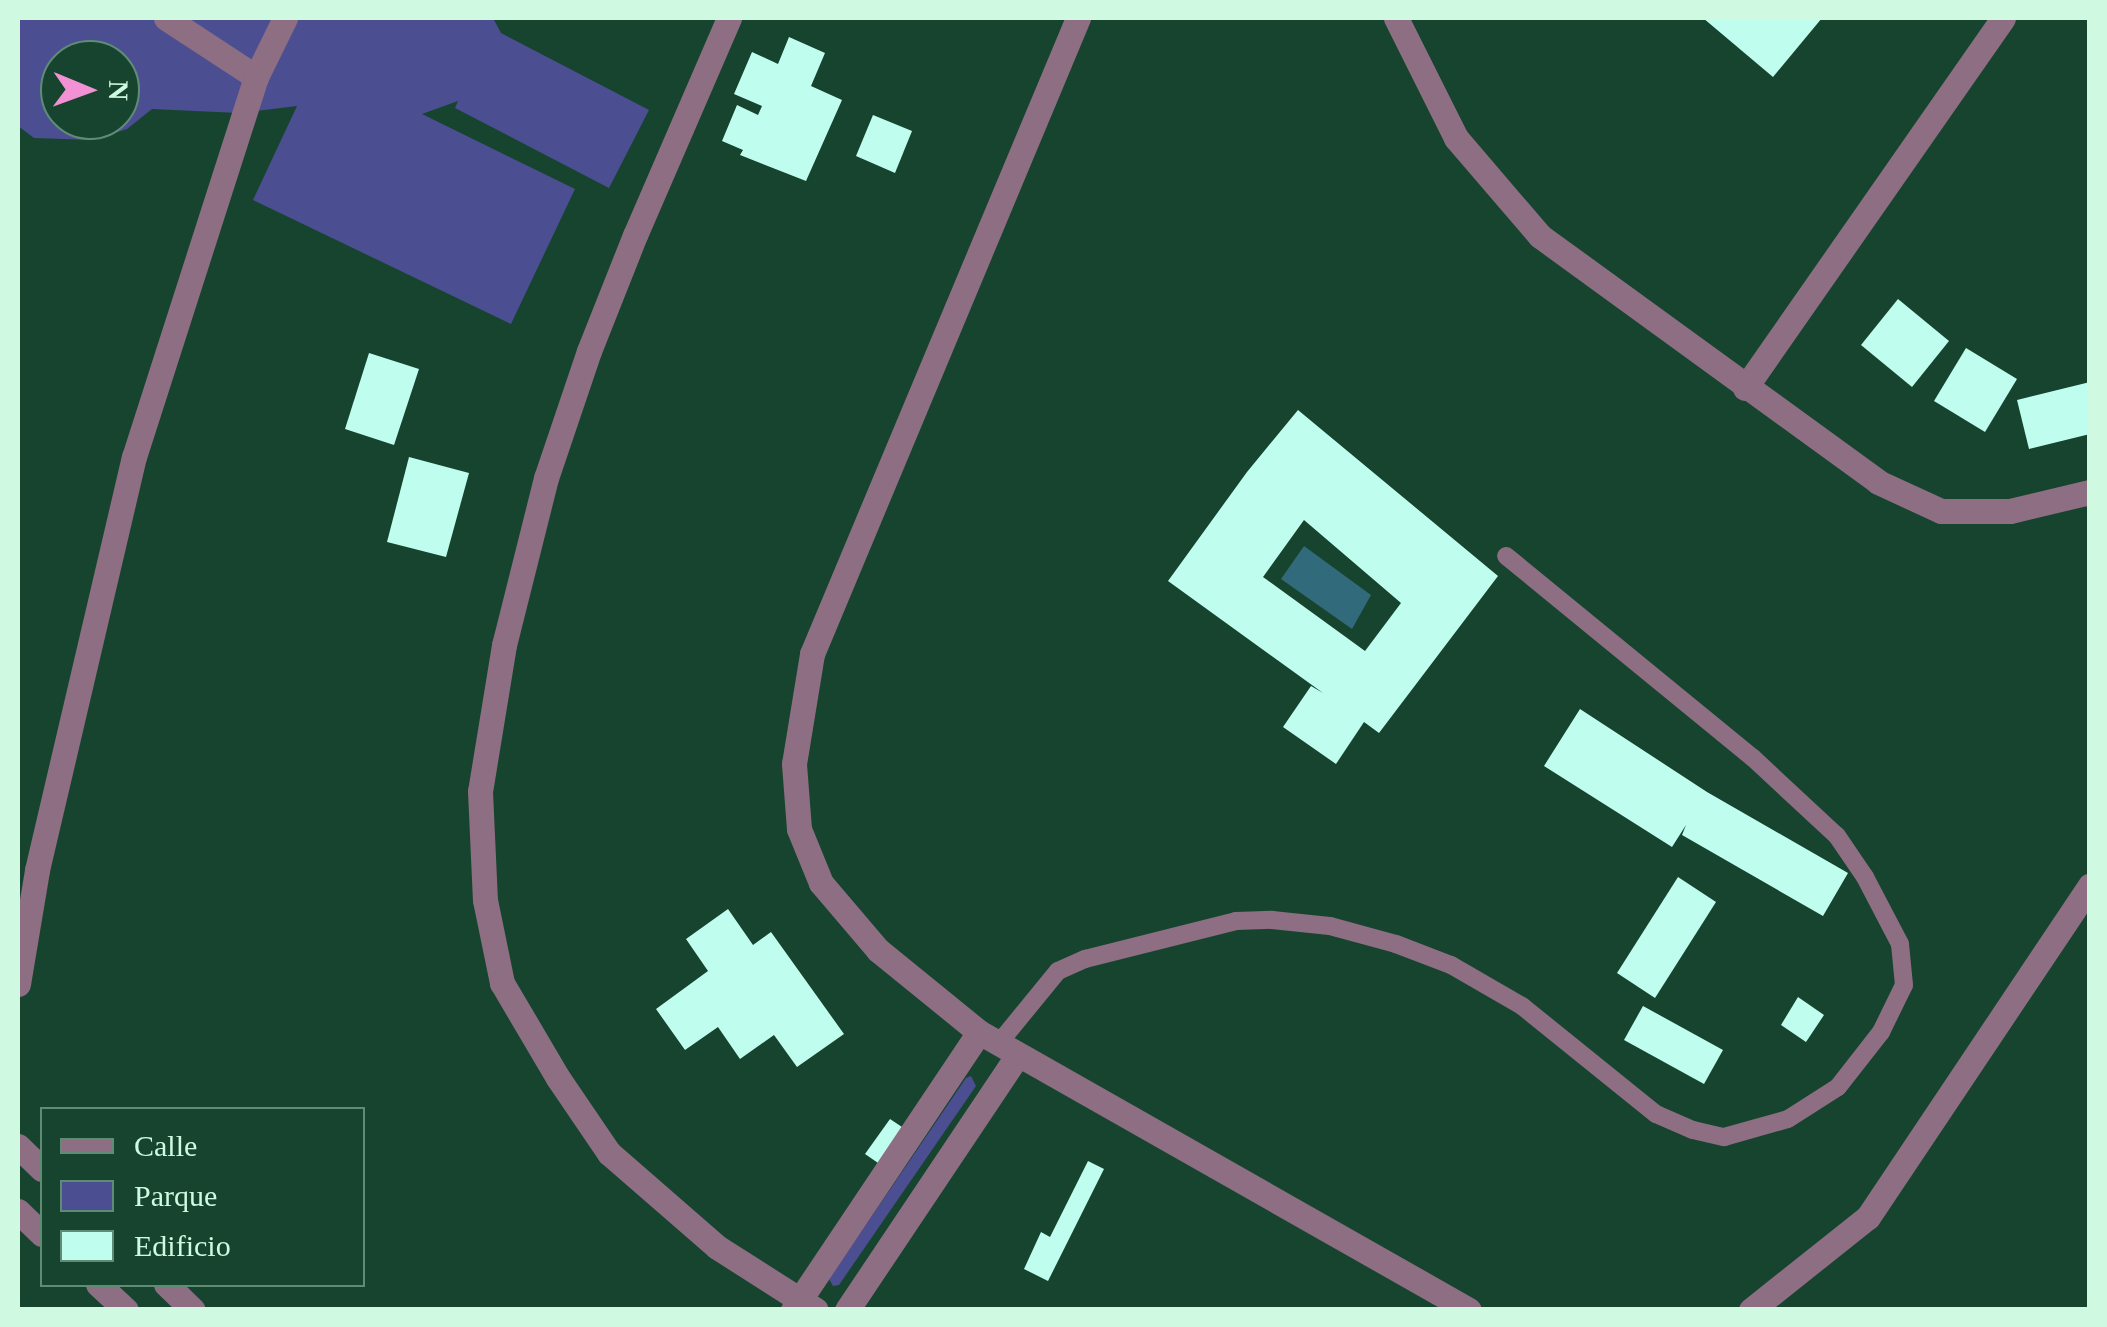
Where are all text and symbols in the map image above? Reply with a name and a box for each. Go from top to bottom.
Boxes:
north arrow [40,40,140,140]
text: N [103,80,134,101]
legend [40,1107,365,1287]
text: Calle [134,1129,197,1162]
text: Parque [134,1179,217,1212]
text: Edificio [134,1229,231,1262]

